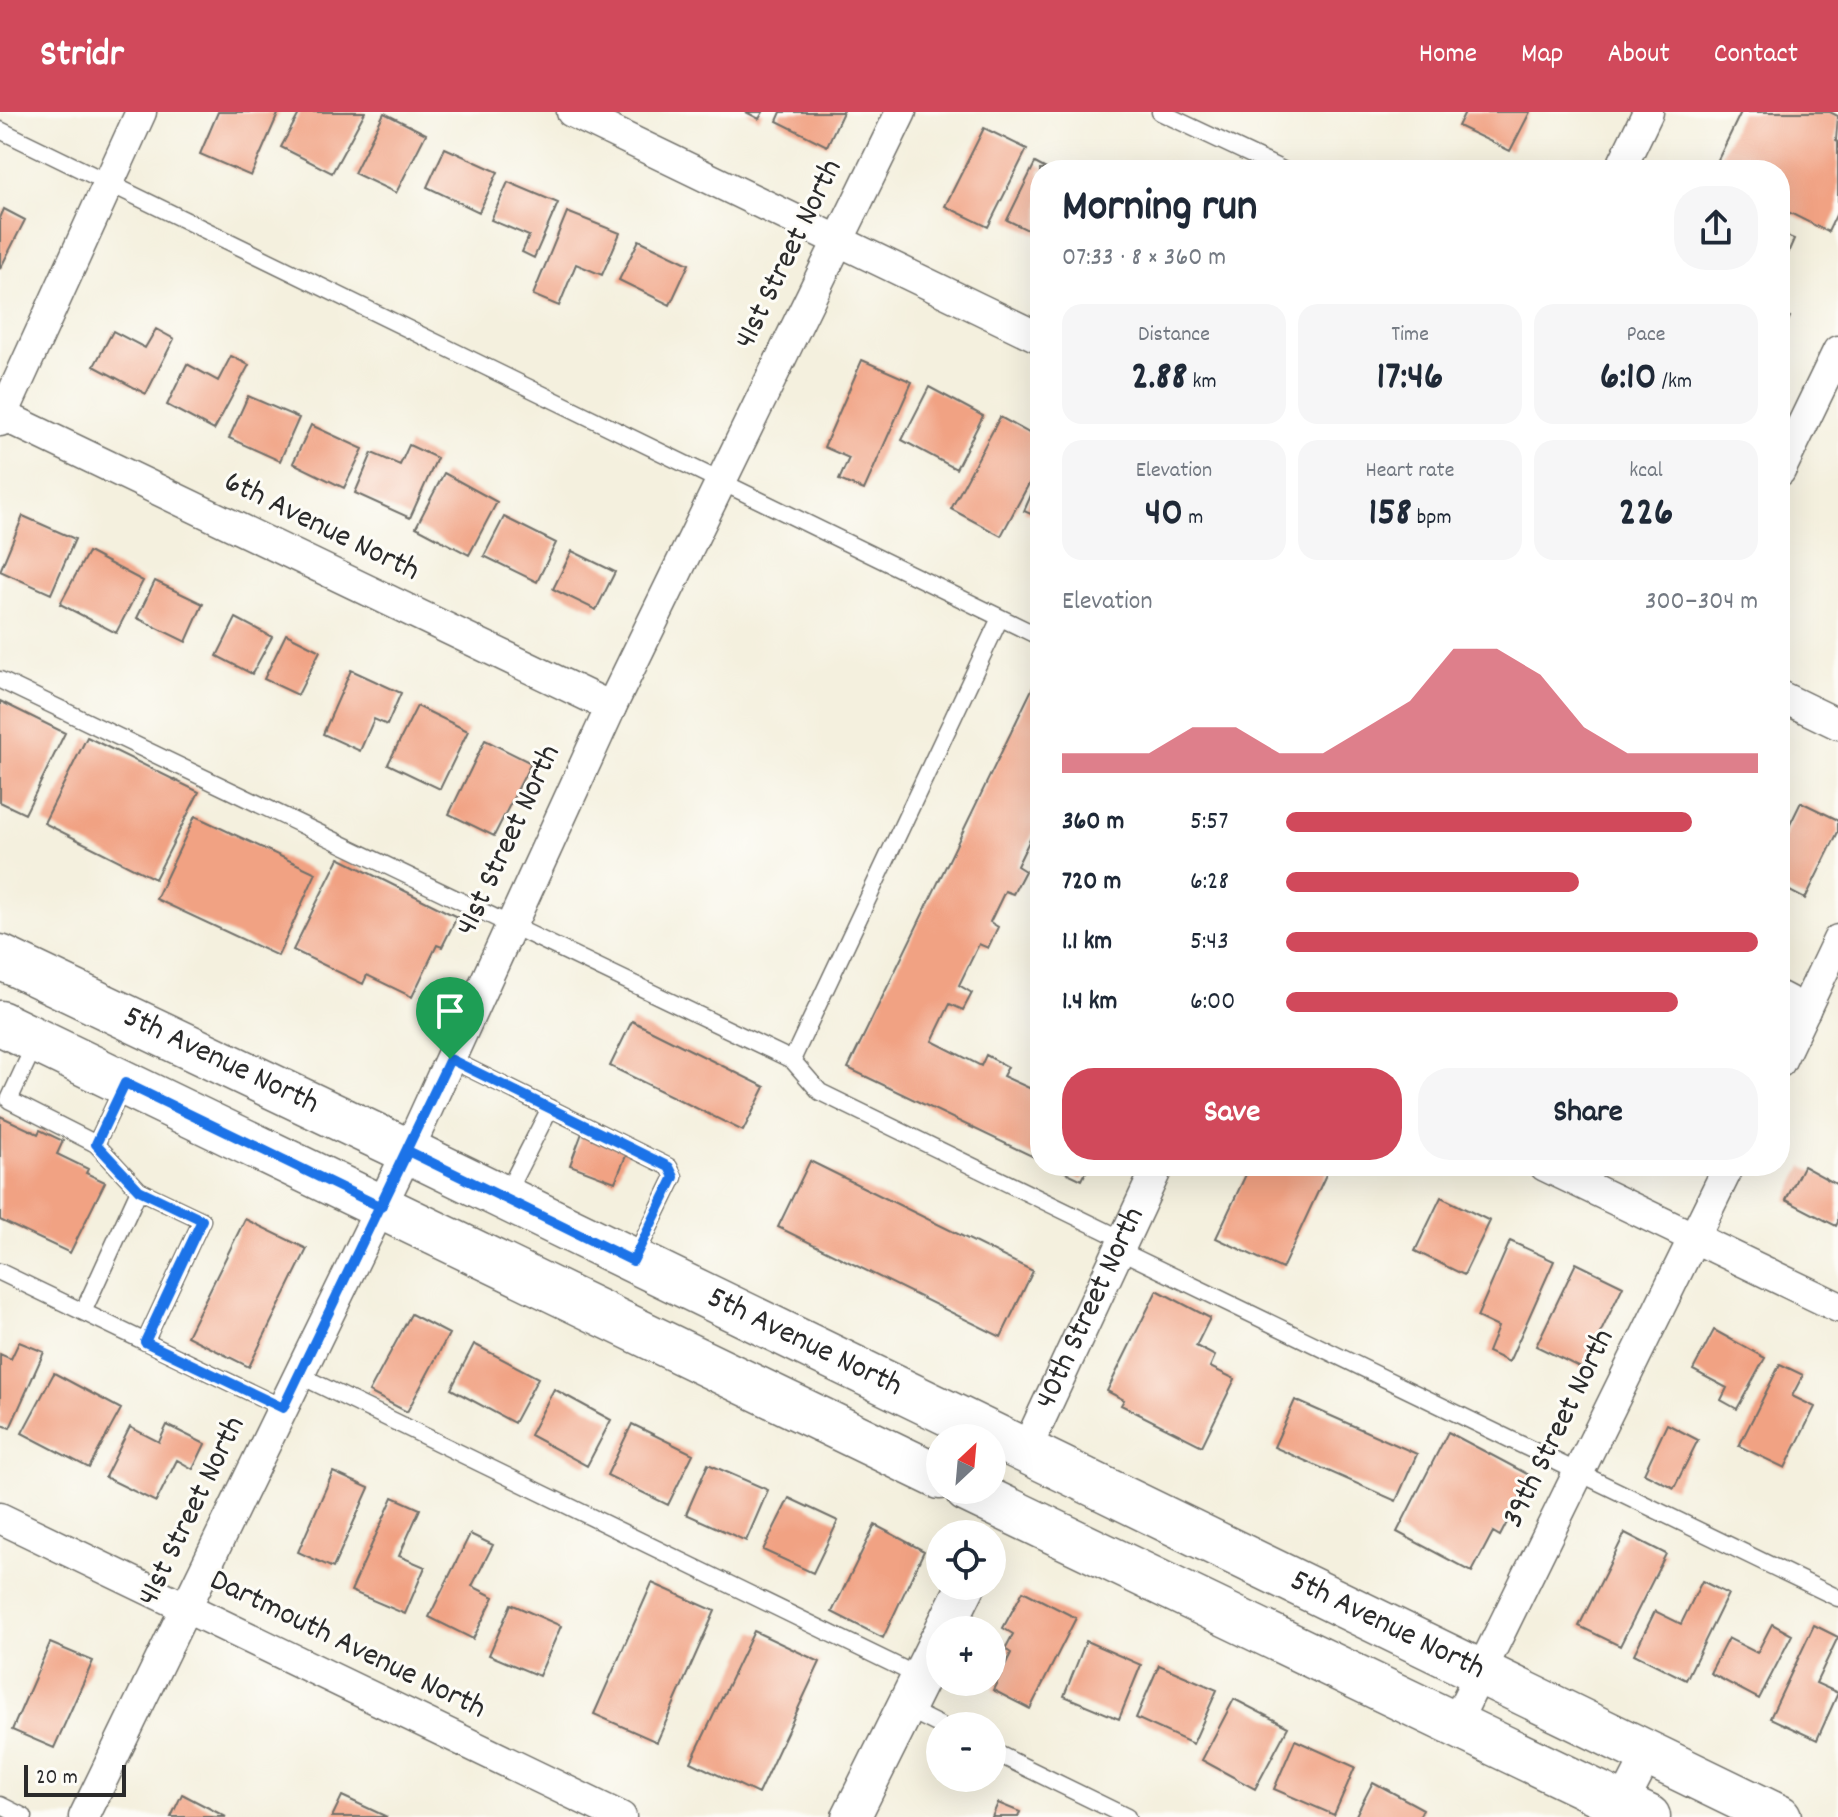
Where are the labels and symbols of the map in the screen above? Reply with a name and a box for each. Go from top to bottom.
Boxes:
street label: 41st Street North [724,152,856,358]
street label: 6th Avenue North [215,461,427,595]
street label: 41st Street North [446,738,574,944]
pin [416,977,484,1059]
street label: 5th Avenue North [115,995,326,1128]
street label: 40th Street North [1025,1200,1158,1417]
street label: 5th Avenue North [699,1276,909,1410]
street label: 39th Street North [1492,1322,1628,1536]
street label: 41st Street North [127,1409,259,1615]
north arrow [926,1424,1006,1504]
street label: Dartmouth Avenue North [201,1559,493,1733]
street label: 5th Avenue North [1281,1559,1492,1694]
scale bar [24,1761,126,1797]

